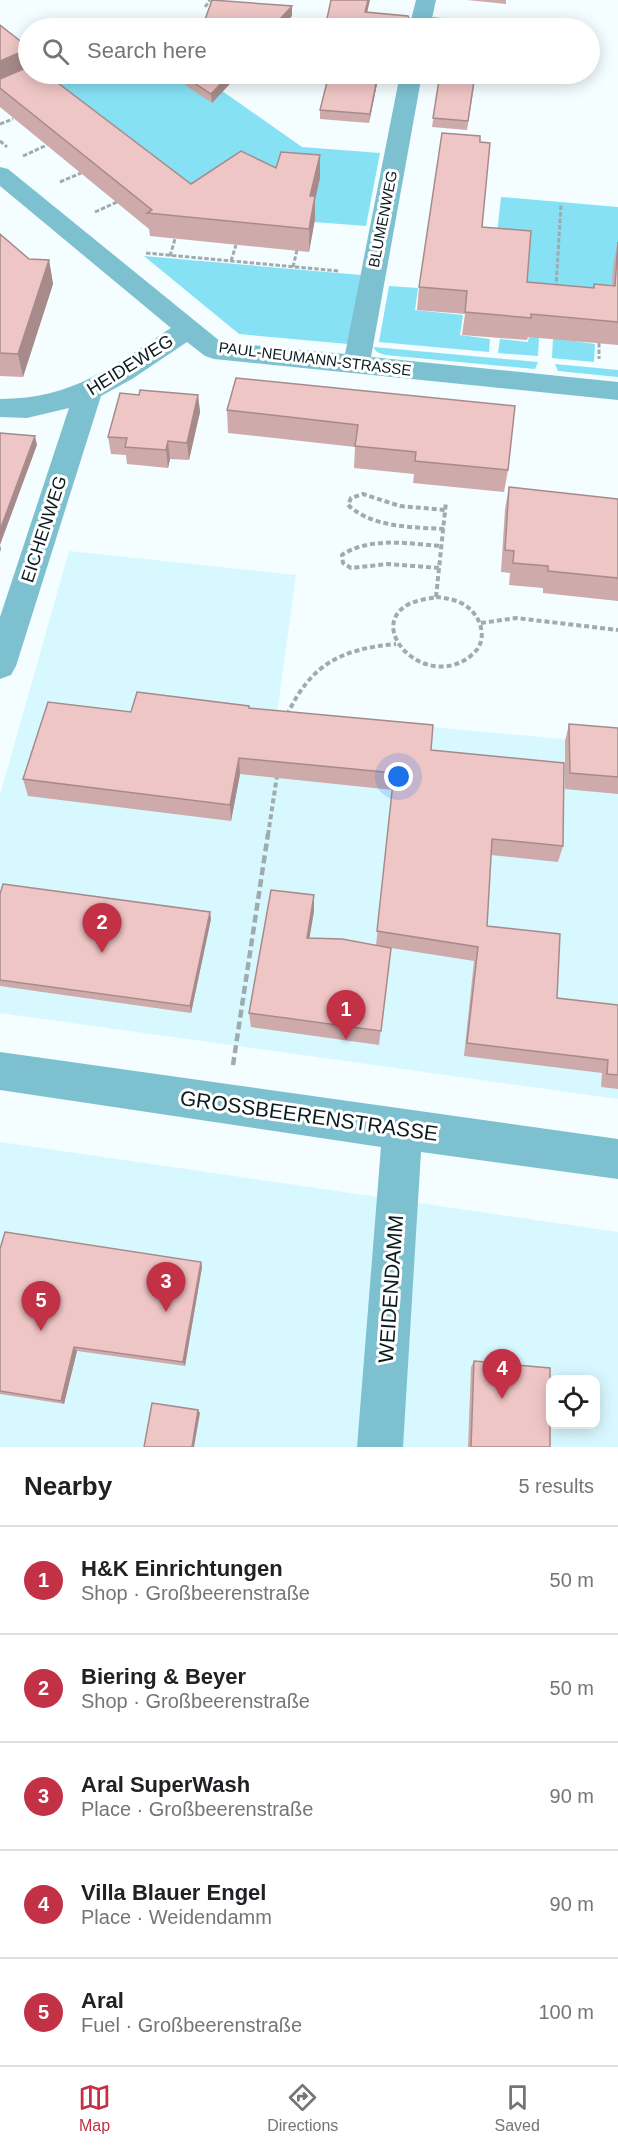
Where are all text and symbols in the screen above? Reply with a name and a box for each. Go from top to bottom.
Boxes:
search box [18,18,600,84]
icon: search [39,35,72,68]
text: Search here [87,38,207,63]
street label: BLUMENWEG [365,169,400,269]
street label: HEIDEWEG [83,331,177,399]
street label: PAUL-NEUMANN-STRASSE [218,338,412,379]
street label: EICHENWEG [17,473,71,585]
your location [384,762,413,791]
pin: 2 [82,904,122,953]
pin: 1 [326,990,366,1040]
street label: GROSSBEERENSTRASSE [179,1086,440,1145]
street label: WEIDENDAMM [374,1214,407,1364]
pin: 3 [146,1262,186,1312]
pin: 5 [22,1282,60,1331]
pin: 4 [482,1350,522,1399]
map controls [546,1375,600,1429]
button: locate [546,1375,600,1429]
text: Nearby [24,1471,112,1501]
text: 5 results [518,1475,594,1497]
text: H&K Einrichtungen [81,1556,283,1581]
text: 1 [38,1569,49,1591]
text: 50 m [550,1569,594,1591]
text: Shop · Großbeerenstraße [81,1582,310,1604]
text: Biering & Beyer [81,1664,246,1689]
text: 2 [38,1677,49,1699]
text: 50 m [550,1677,594,1699]
text: Shop · Großbeerenstraße [81,1690,310,1712]
text: Aral SuperWash [81,1772,250,1797]
text: 3 [38,1785,49,1807]
text: 90 m [550,1785,594,1807]
text: Place · Großbeerenstraße [81,1798,313,1820]
text: Villa Blauer Engel [81,1880,266,1905]
text: 4 [38,1893,49,1915]
text: 90 m [550,1893,594,1915]
text: Place · Weidendamm [81,1906,272,1928]
text: Aral [81,1988,124,2013]
text: 5 [38,2001,49,2023]
text: 100 m [538,2001,594,2023]
text: Fuel · Großbeerenstraße [81,2014,302,2036]
tab: Map [78,2081,111,2135]
tab: Directions [267,2081,338,2135]
tab: Saved [495,2081,540,2135]

